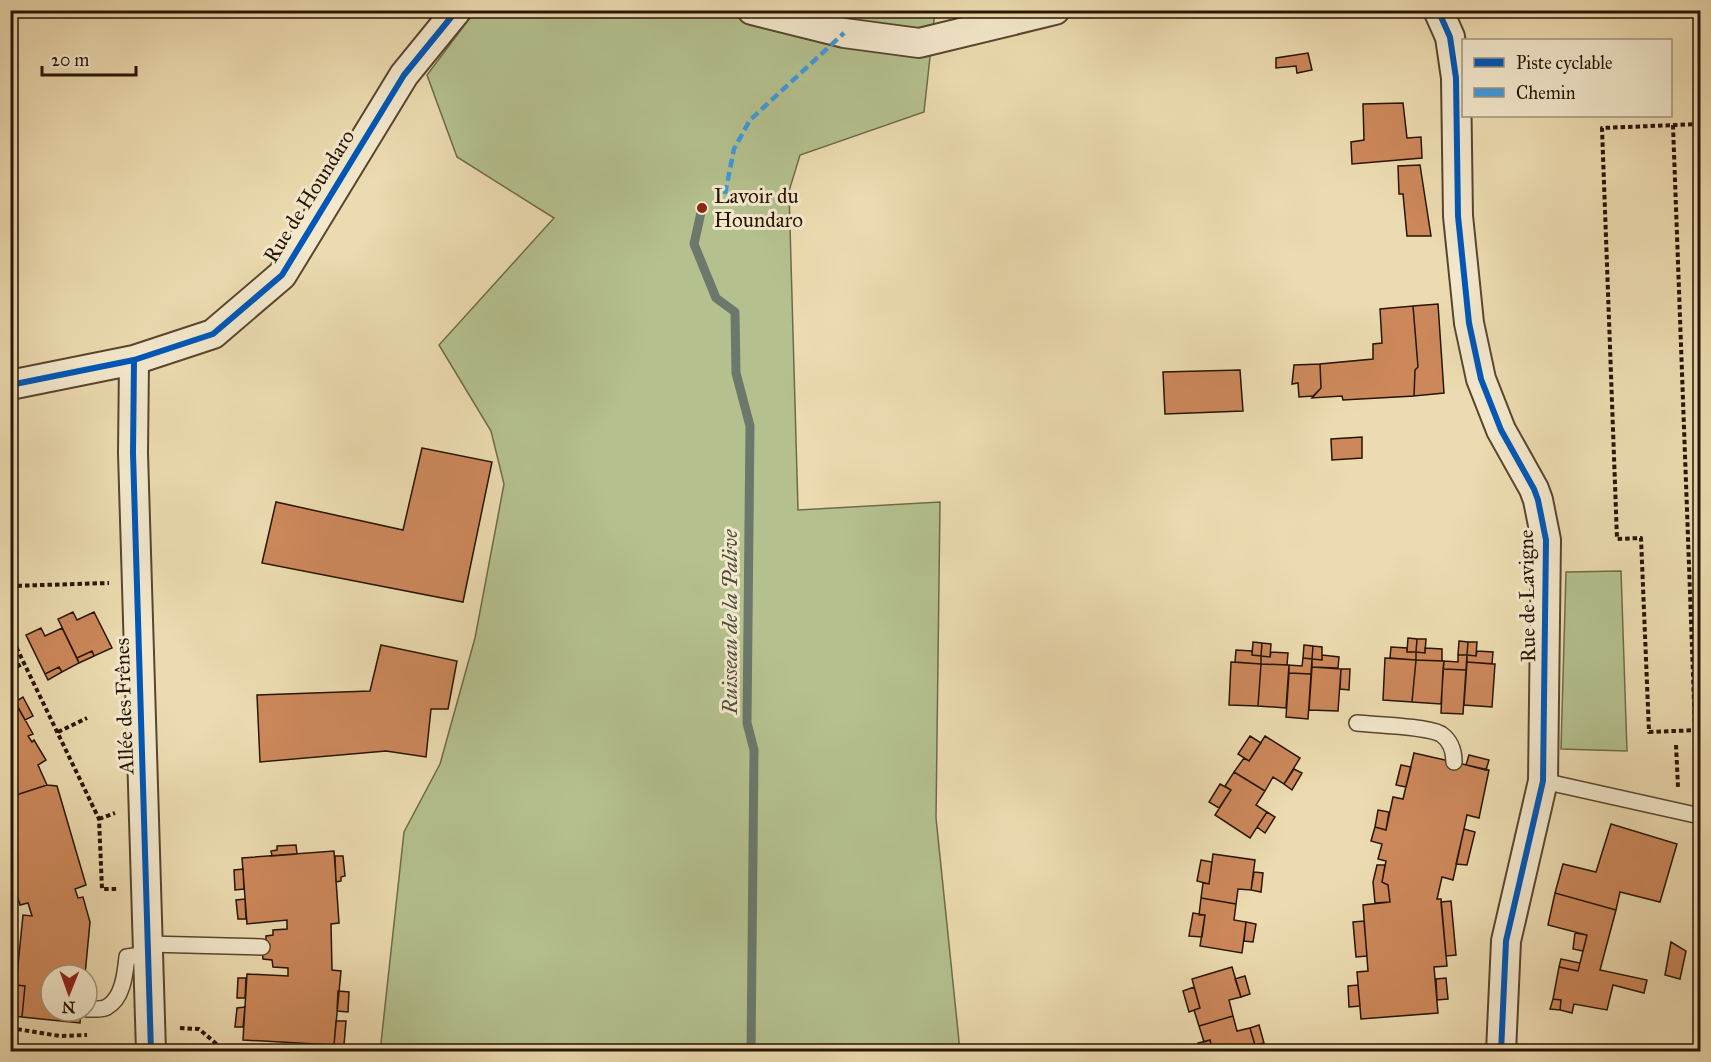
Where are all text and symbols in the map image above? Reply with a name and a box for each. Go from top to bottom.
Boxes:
scale bar [42,39,136,77]
legend [1462,39,1672,117]
text: 20 m [51,49,89,71]
text: Piste cyclable [1516,52,1613,74]
text: Chemin [1516,82,1576,104]
street label: Rue de Houndaro [258,124,360,267]
place label: Lavoir du Houndaro [714,183,803,233]
marker: Lavoir du Houndaro [695,201,709,215]
water label: Ruisseau de la Palive [716,529,743,715]
street label: Rue de Lavigne [1513,529,1541,663]
street label: Allée des Frênes [109,637,139,776]
north arrow [39,963,99,1023]
text: N [61,998,76,1017]

